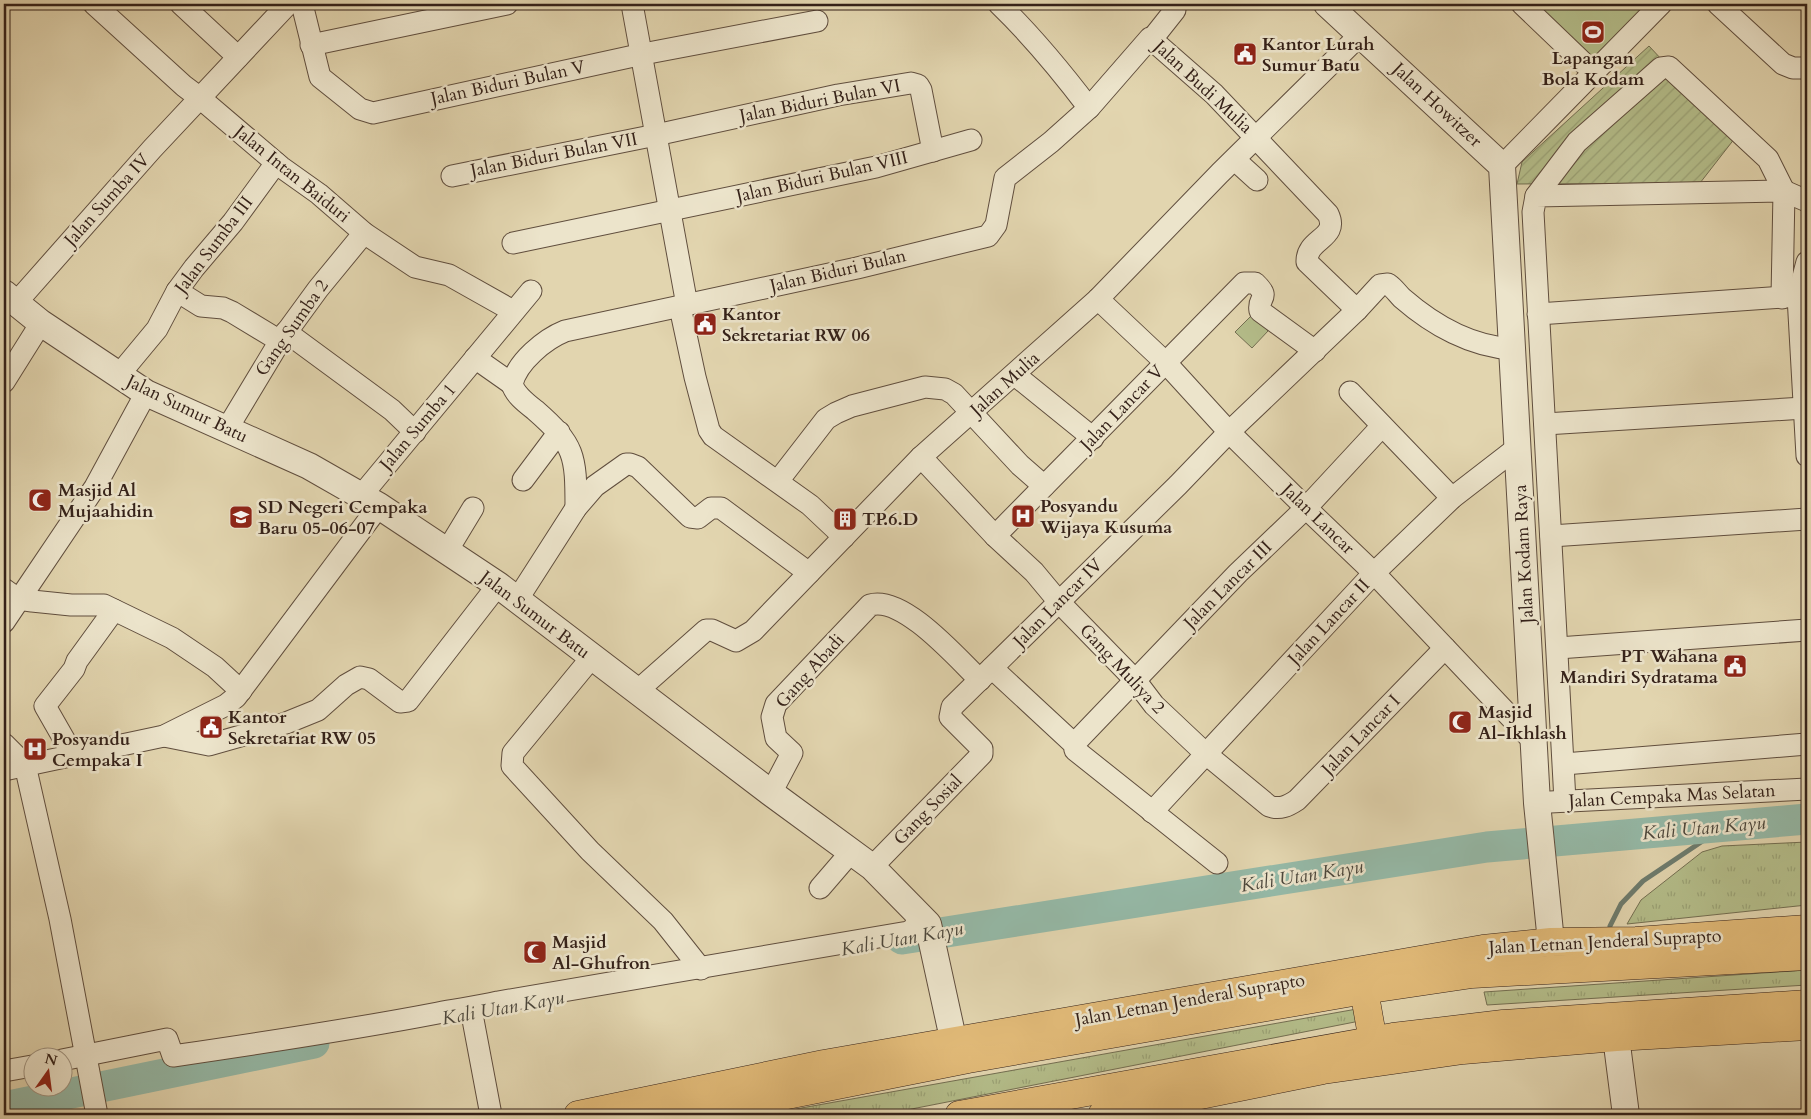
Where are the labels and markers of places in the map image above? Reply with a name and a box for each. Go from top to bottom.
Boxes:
sports icon: Lapangan Bola Kodam [1580,19,1606,45]
place label: Kantor Lurah Sumur Batu [1262,32,1375,78]
public building icon: Kantor Lurah Sumur Batu [1232,41,1258,67]
place label: Lapangan Bola Kodam [1542,46,1645,92]
place label: Kantor Sekretariat RW 06 [722,302,870,348]
public building icon: Kantor Sekretariat RW 06 [692,311,718,337]
place label: Masjid Al Mujaahidin [58,478,154,524]
mosque icon: Masjid Al Mujaahidin [27,487,53,513]
place label: Posyandu Wijaya Kusuma [1039,494,1172,540]
place label: SD Negeri Cempaka Baru 05-06-07 [258,495,427,541]
hospital icon: Posyandu Wijaya Kusuma [1010,503,1036,529]
school or university icon: SD Negeri Cempaka Baru 05-06-07 [228,504,254,530]
building icon: TP.6.D [832,506,858,532]
place label: TP.6.D [862,507,918,532]
place label: PT Wahana Mandiri Sydratama [1560,644,1718,690]
public building icon: PT Wahana Mandiri Sydratama [1722,653,1748,679]
place label: Masjid Al-Ikhlash [1478,700,1567,746]
place label: Kantor Sekretariat RW 05 [228,705,376,751]
mosque icon: Masjid Al-Ikhlash [1447,709,1473,735]
public building icon: Kantor Sekretariat RW 05 [198,714,224,740]
place label: Posyandu Cempaka I [52,727,143,773]
hospital icon: Posyandu Cempaka I [22,736,48,762]
place label: Masjid Al-Ghufron [552,930,651,976]
mosque icon: Masjid Al-Ghufron [522,939,548,965]

